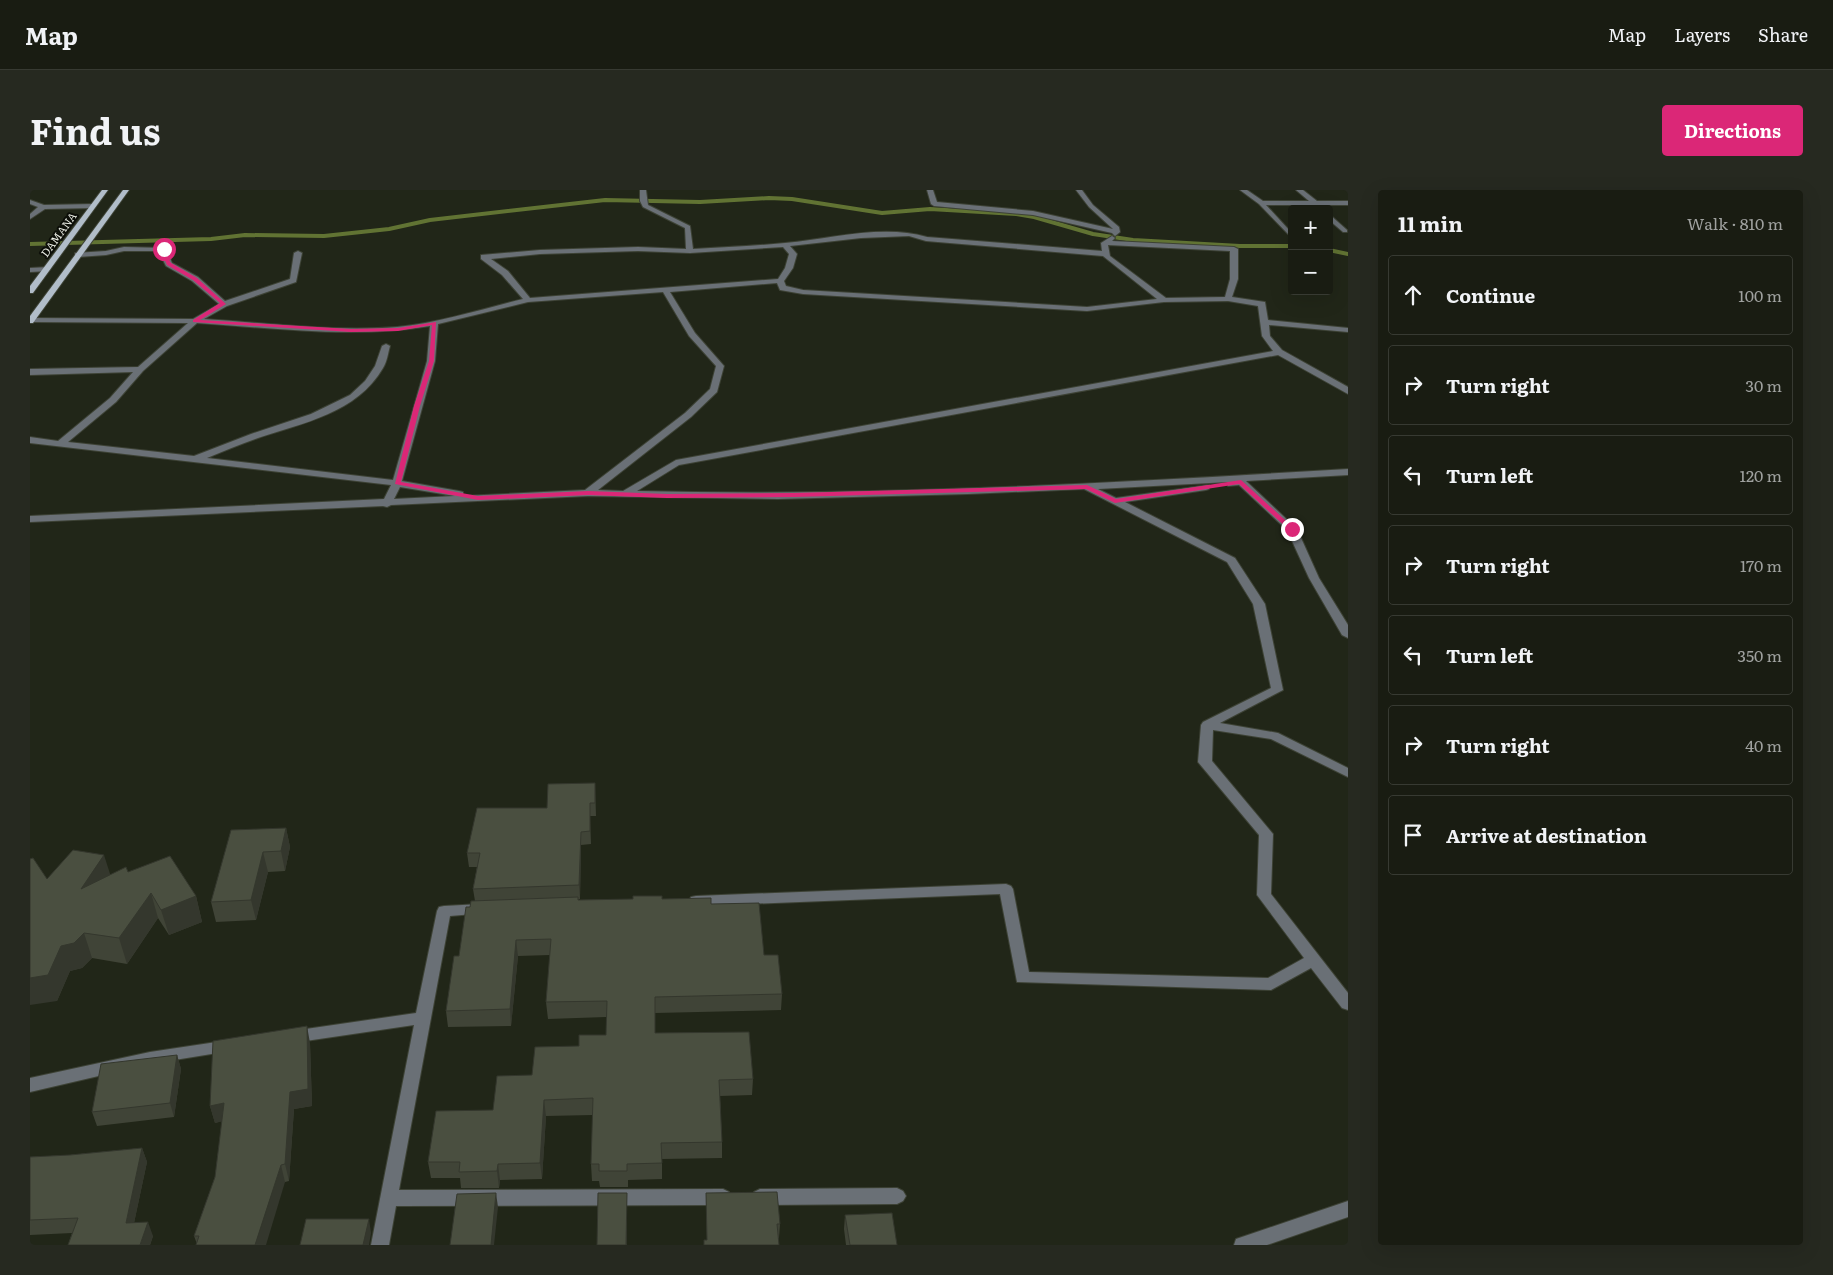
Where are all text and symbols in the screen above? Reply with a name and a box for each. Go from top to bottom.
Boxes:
text: Map [25,17,78,52]
text: Map [1608,21,1646,48]
text: Layers [1674,21,1730,48]
text: Share [1758,21,1808,48]
text: Find us [30,104,160,156]
button: Directions [1662,105,1803,156]
map controls [1288,205,1333,295]
button: + [1288,205,1333,250]
text: 11 min [1398,207,1463,238]
street label: DAMANA [36,208,80,260]
text: Walk · 810 m [1687,211,1783,235]
route start [153,238,176,261]
button: − [1288,250,1333,295]
icon: ahead [1399,281,1427,309]
text: Continue [1446,281,1535,309]
text: 100 m [1738,283,1782,307]
icon: right [1399,371,1427,399]
text: Turn right [1446,371,1550,399]
text: 30 m [1745,373,1782,397]
icon: left [1399,461,1427,489]
text: Turn left [1446,461,1533,489]
text: 120 m [1739,463,1782,487]
route end [1281,518,1304,541]
icon: right [1399,551,1427,579]
text: Turn right [1446,551,1550,579]
text: 170 m [1740,553,1782,577]
icon: left [1399,641,1427,669]
text: Turn left [1446,641,1533,669]
text: 350 m [1737,643,1782,667]
icon: right [1399,731,1427,759]
text: Turn right [1446,731,1550,759]
text: 40 m [1745,733,1782,757]
icon: arrive [1399,821,1427,849]
text: Arrive at destination [1446,821,1647,849]

